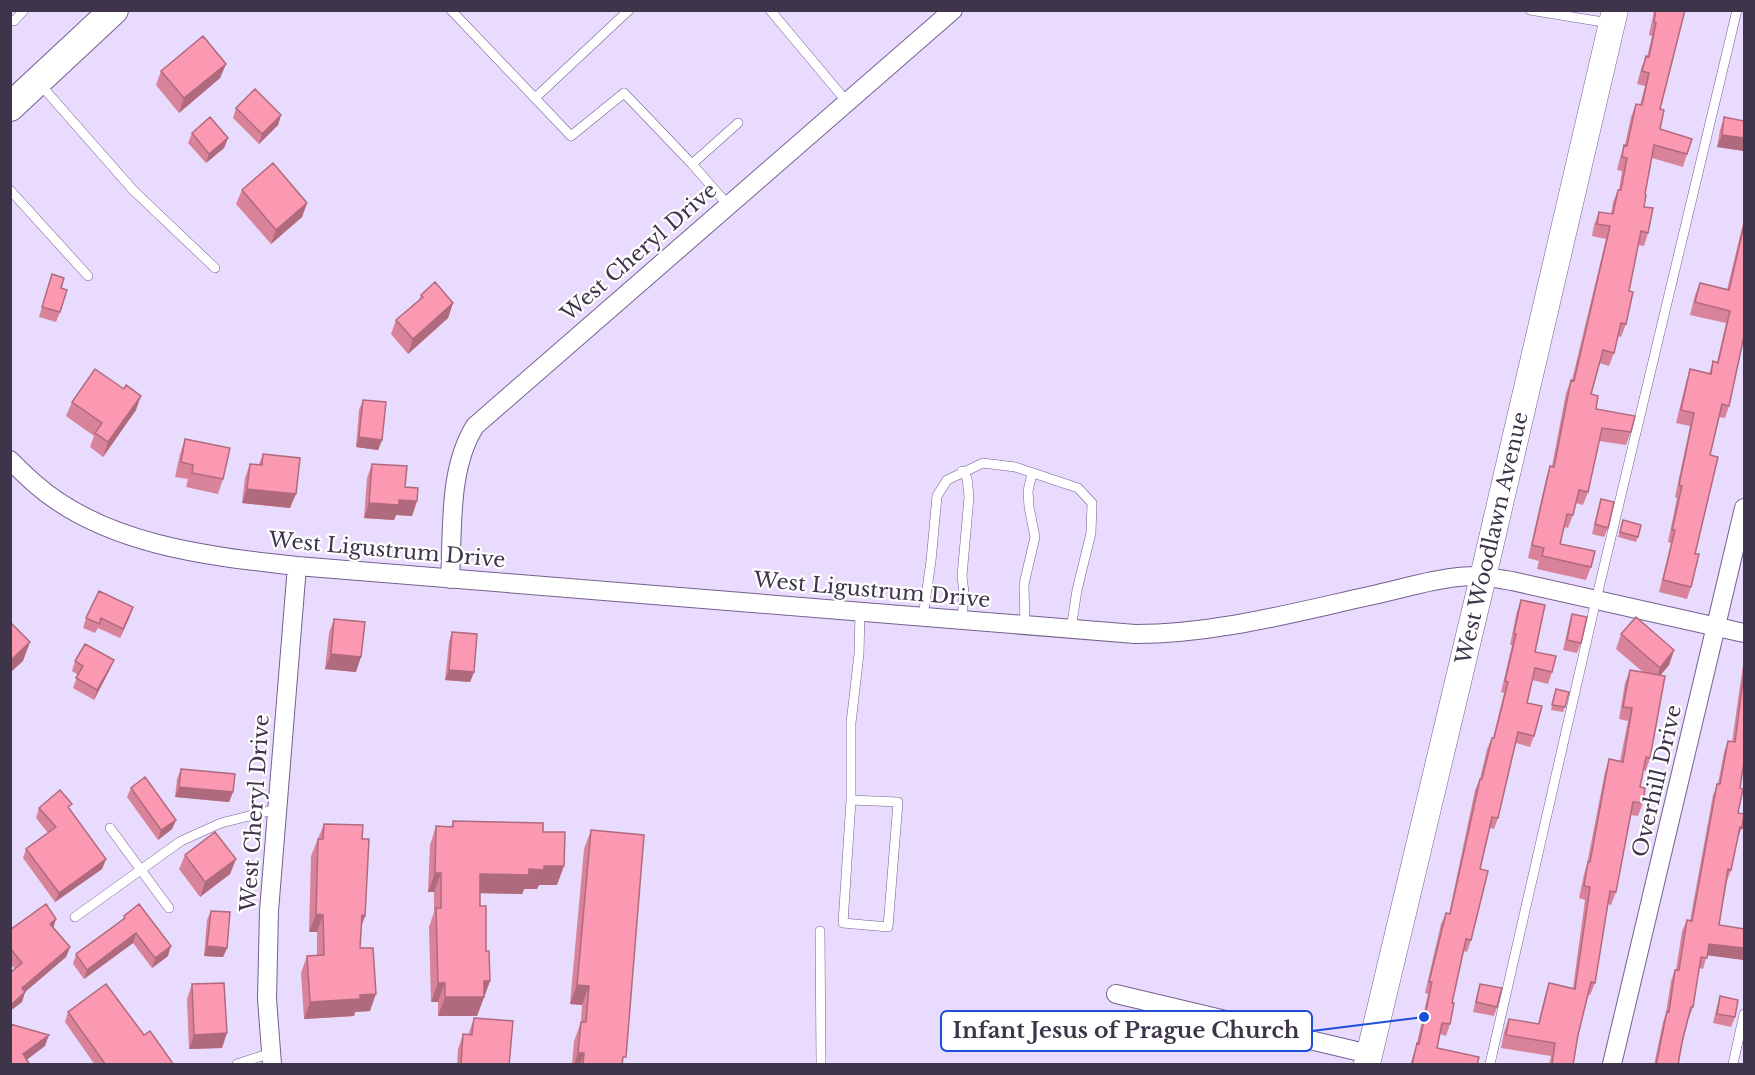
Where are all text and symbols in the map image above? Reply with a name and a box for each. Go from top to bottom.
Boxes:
street label: West Cheryl Drive [555,177,722,327]
street label: West Woodlawn Avenue [1450,409,1534,668]
street label: West Ligustrum Drive [266,527,507,573]
street label: West Ligustrum Drive [751,567,992,613]
street label: Overhill Drive [1627,702,1687,860]
street label: West Cheryl Drive [235,713,275,914]
callout: Infant Jesus of Prague Church [941,1011,1312,1051]
text: Infant Jesus of Prague Church [952,1017,1300,1044]

